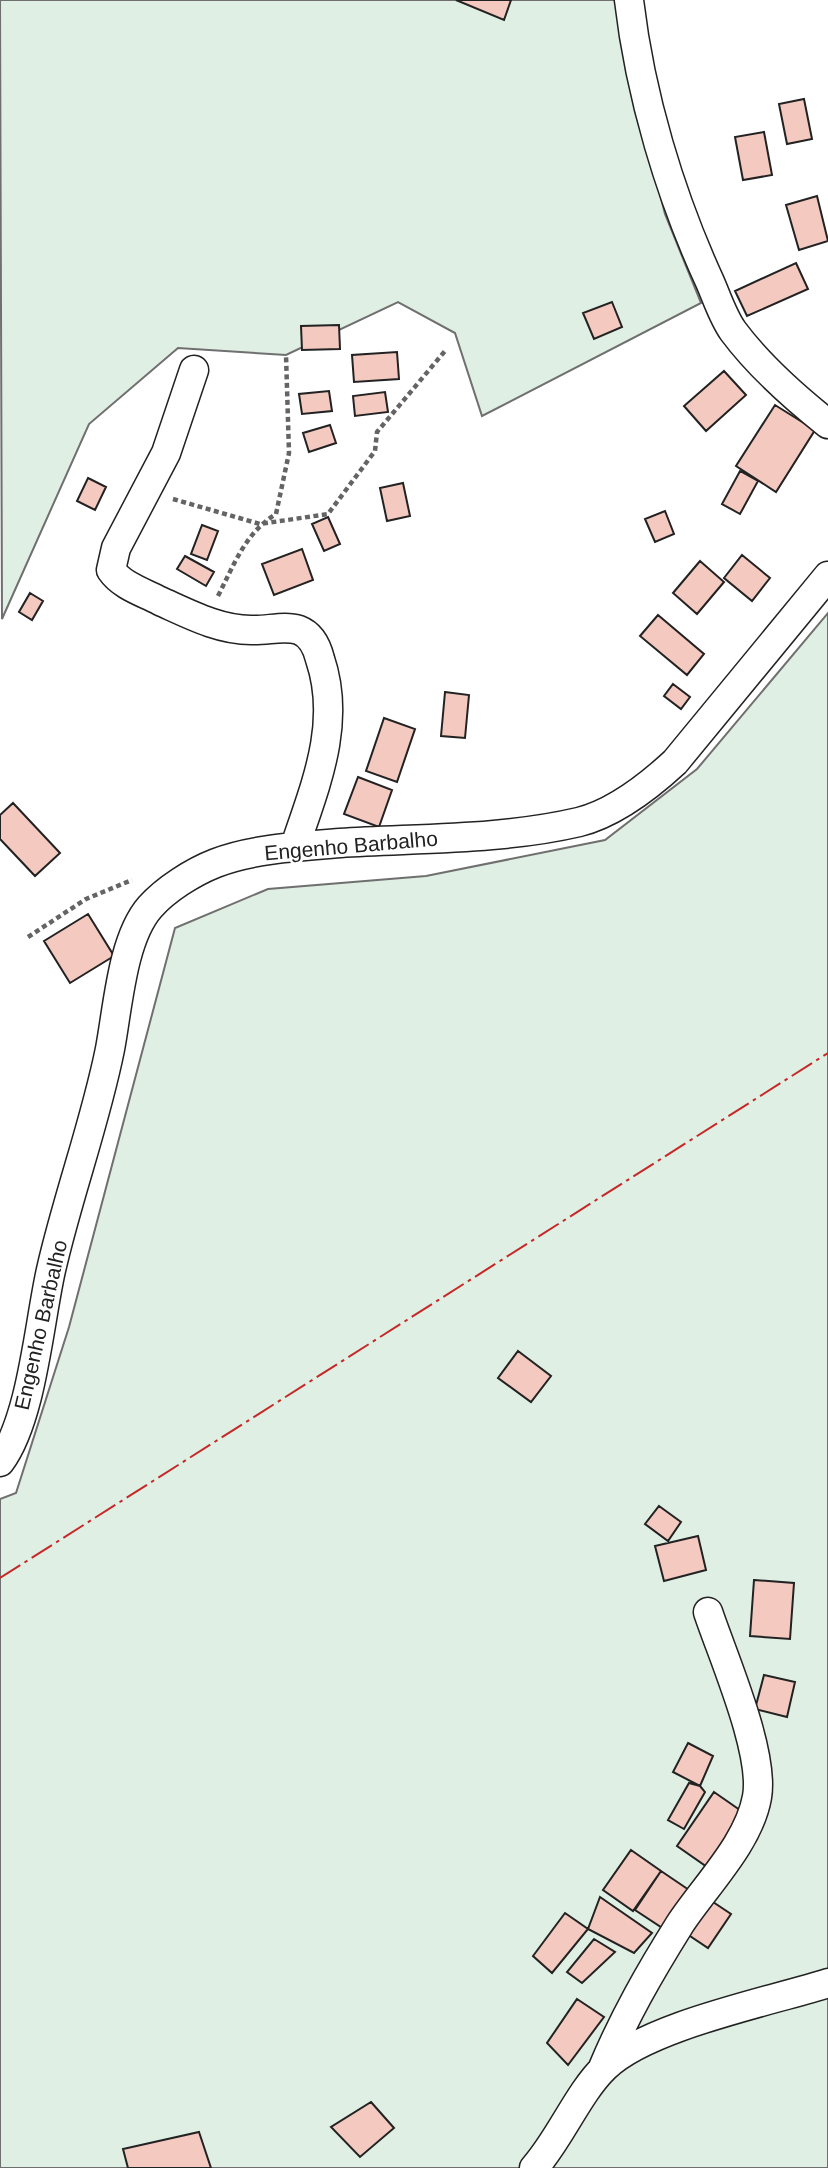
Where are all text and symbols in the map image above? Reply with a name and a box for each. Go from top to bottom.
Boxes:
street label: Engenho Barbalho [263,826,439,865]
street label: Engenho Barbalho [10,1238,71,1412]

